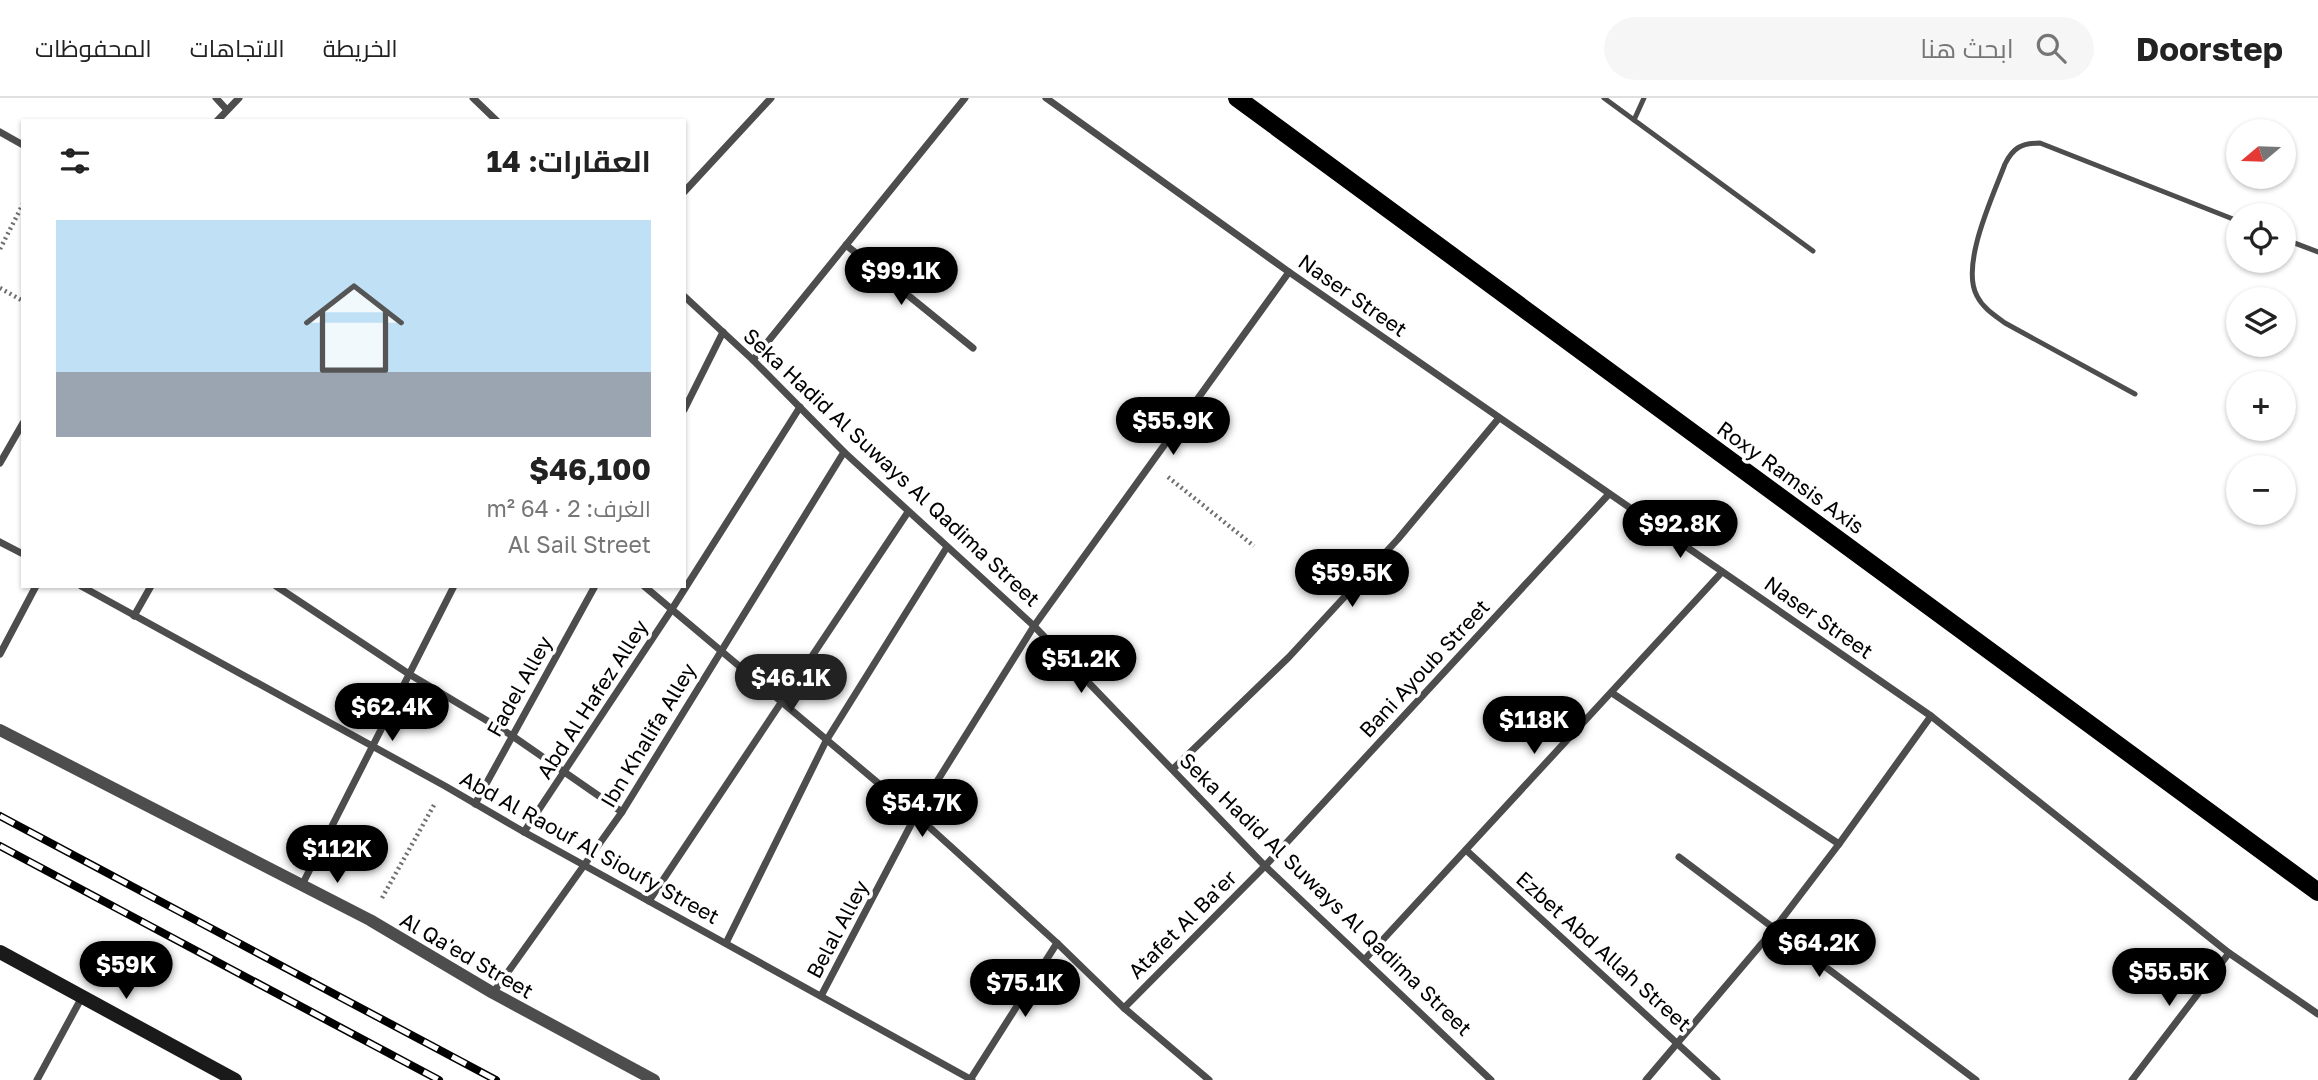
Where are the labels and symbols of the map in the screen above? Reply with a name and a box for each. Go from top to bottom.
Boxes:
north arrow [2226,119,2296,189]
pin: $99.1K [844,248,958,307]
street label: Naser Street [1294,248,1412,342]
street label: Seka Hadid Al Suways Al Qadima Street [738,322,1046,612]
pin: $55.9K [1116,398,1230,457]
street label: Roxy Ramsis Axis [1712,415,1870,539]
pin: $92.8K [1623,500,1737,560]
pin: $59.5K [1295,550,1409,609]
street label: Naser Street [1760,570,1878,664]
street label: Bani Ayoub Street [1353,593,1495,743]
street label: Abd Al Hafez Alley [531,614,653,783]
street label: Fadel Alley [481,631,557,741]
pin: $51.2K [1024,636,1138,695]
pin: $46.1K [734,654,848,714]
street label: Ibn Khalifa Alley [595,658,702,812]
pin: $62.4K [335,684,449,743]
pin: $118K [1485,696,1583,756]
street label: Seka Hadid Al Suways Al Qadima Street [1174,747,1478,1041]
street label: Abd Al Raouf Al Sioufy Street [456,765,724,929]
pin: $54.7K [865,780,979,839]
pin: $112K [288,826,386,885]
street label: Atafet Al Ba'er [1122,864,1242,984]
street label: Ezbet Abd Allah Street [1511,865,1697,1037]
street label: Belal Alley [800,875,874,982]
street label: Al Qa'ed Street [396,906,538,1004]
pin: $64.2K [1762,920,1876,979]
pin: $59K [85,942,167,1001]
pin: $55.5K [2112,948,2226,1008]
pin: $75.1K [968,960,1082,1019]

